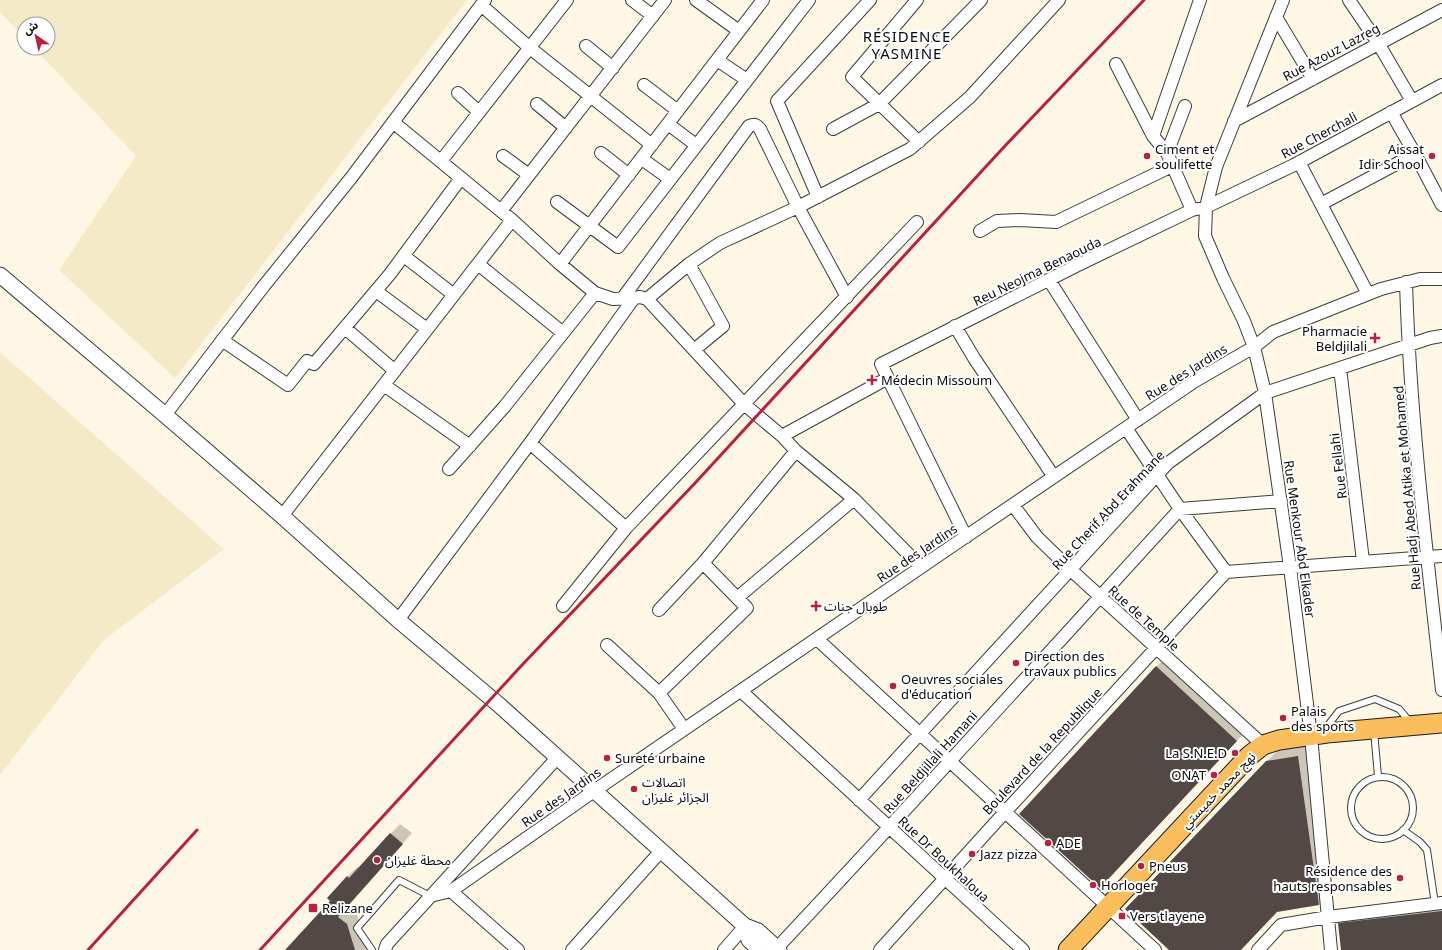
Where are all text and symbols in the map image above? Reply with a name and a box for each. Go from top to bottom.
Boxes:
text: ش [18,14,43,42]
street label: Rue Azouz Lazreg [1278,15,1385,90]
north arrow [16,16,56,56]
district label: RÉSIDENCE YASMINE [863,21,951,70]
street label: Rue Cherchali [1276,104,1363,168]
place label: Ciment et soulifette [1155,136,1214,179]
place label: Aissat Idir School [1359,136,1424,179]
marker: Ciment et soulifette [1142,151,1152,161]
marker: Aissat Idir School [1427,151,1437,161]
street label: Reu Neojma Benaouda [968,229,1107,315]
place label: Pharmacie Beldjilali [1302,318,1367,361]
marker: Pharmacie Beldjilali [1370,333,1380,343]
street label: Rue des Jardins [1140,336,1234,409]
place label: Médecin Missoum [881,367,992,395]
marker: Médecin Missoum [866,374,878,386]
street label: Rue Hadj Abed Atika et Mohamed [1385,384,1431,591]
street label: Rue Fellahi [1321,431,1357,500]
street label: Rue Cherif Abd Erahmane [1045,444,1173,578]
street label: Rue Menkour Abd Elkader [1274,459,1324,620]
street label: Rue des Jardins [871,516,964,592]
street label: Rue de Temple [1101,578,1186,659]
place label: طوبال جنات [824,593,888,621]
marker: طوبال جنات [811,601,821,611]
place label: Direction des travaux publics [1024,643,1116,686]
marker: Direction des travaux publics [1011,658,1021,668]
place label: Oeuvres sociales d'éducation [901,666,1003,709]
marker: Oeuvres sociales d'éducation [888,681,898,691]
street label: Boulevard de la Republique [975,681,1110,822]
place label: Palais des sports [1291,698,1354,741]
street label: Rue Beldjillali Hamani [876,704,985,821]
marker: Palais des sports [1278,713,1288,723]
place label: La S.N.E.D [1165,740,1227,768]
place label: Sureté urbaine [615,745,705,773]
street label: نهج محمد خميستي [1174,745,1264,836]
marker: La S.N.E.D [1230,748,1240,758]
marker: Sureté urbaine [602,753,612,763]
street label: Rue des Jardins [515,760,608,836]
place label: ONAT [1171,762,1207,790]
place label: اتصالات الجزائر غليزان [642,769,709,812]
marker: ONAT [1209,770,1219,780]
marker: اتصالات الجزائر غليزان [629,784,639,794]
street label: Rue Dr Boukhaloua [891,809,996,910]
place label: ADE [1056,830,1081,858]
marker: ADE [1043,838,1053,848]
place label: Jazz pizza [978,841,1037,869]
place label: محطة غليزان [385,847,451,875]
marker: Jazz pizza [967,849,977,859]
place label: Pneus [1149,853,1187,881]
marker: محطة غليزان [372,855,382,865]
place label: Résidence des hauts responsables [1273,858,1392,901]
marker: Pneus [1136,861,1146,871]
place label: Horloger [1101,872,1156,900]
marker: Résidence des hauts responsables [1395,873,1405,883]
marker: Horloger [1088,880,1098,890]
place label: Relizane [322,895,373,923]
marker: Relizane [307,902,319,914]
place label: Vers tlayene [1130,903,1205,931]
marker: Vers tlayene [1117,911,1127,921]

